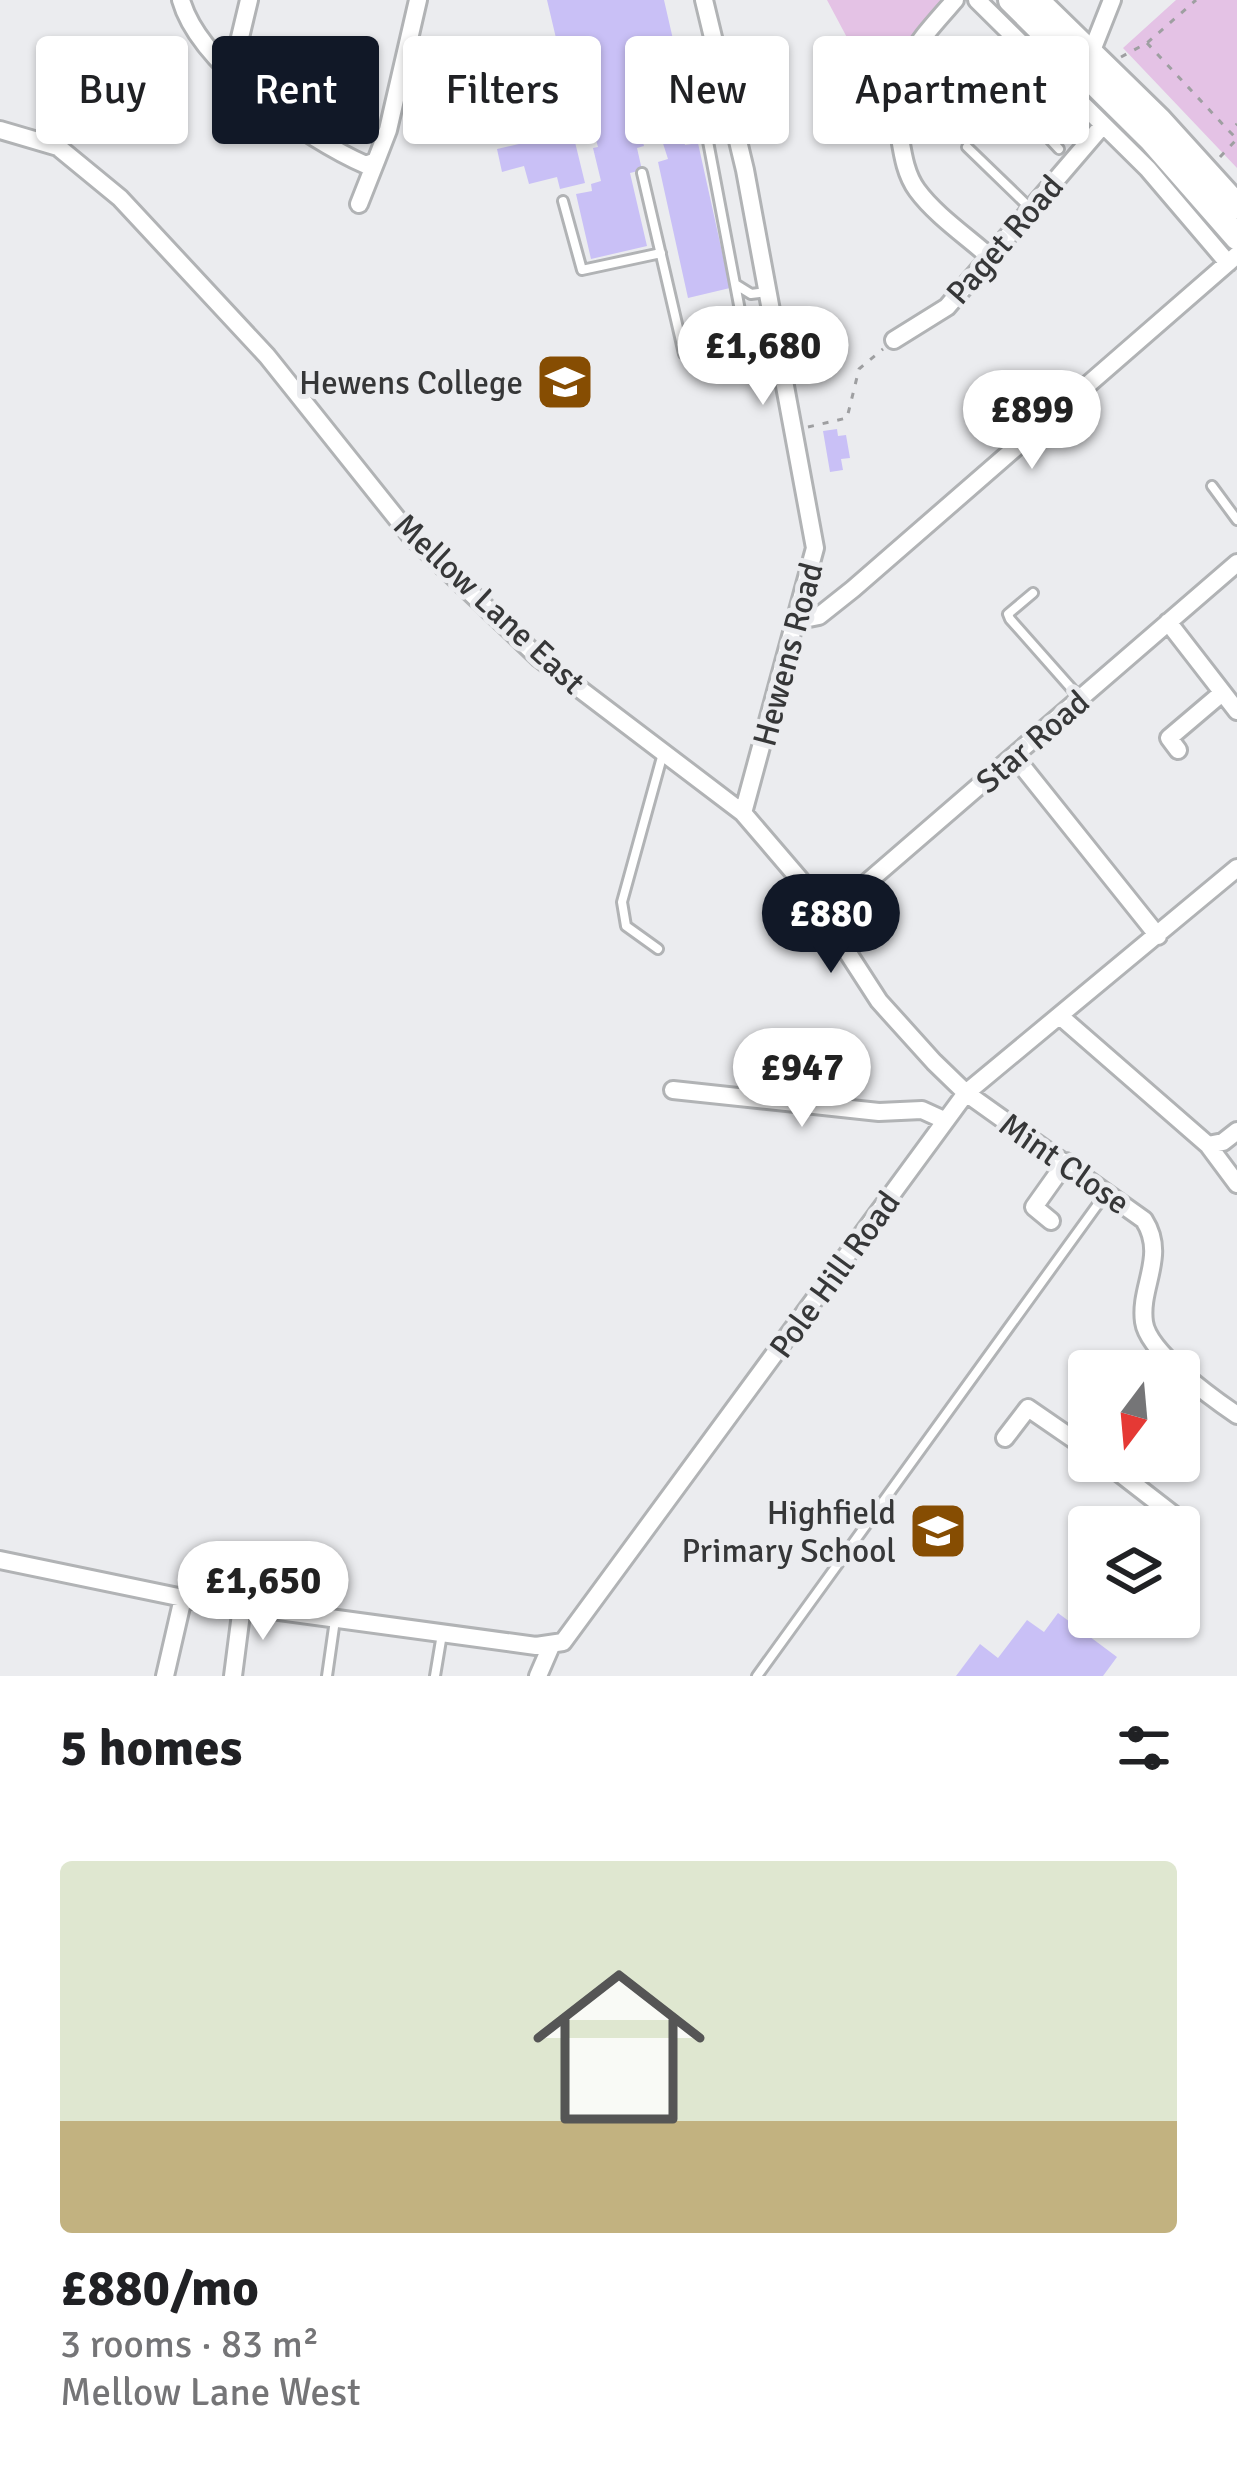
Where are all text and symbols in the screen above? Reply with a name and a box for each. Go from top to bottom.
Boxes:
chip: Buy [36,36,188,144]
chip: Rent [212,36,379,144]
chip: Filters [403,36,601,144]
chip: New [625,36,789,144]
chip: Apartment [813,36,1089,144]
street label: Paget Road [938,167,1072,313]
pin: £1,680 [665,306,861,408]
text: £1,680 [705,321,821,369]
school or university icon: Hewens College [534,351,596,413]
place label: Hewens College [299,363,523,404]
pin: £899 [961,370,1103,472]
text: £899 [990,385,1074,433]
street label: Mellow Lane East [385,505,593,703]
street label: Hewens Road [744,558,833,751]
street label: Star Road [968,682,1098,802]
pin: £880 [760,874,902,976]
text: £880 [789,889,873,937]
pin: £947 [731,1028,873,1130]
text: £947 [760,1043,844,1091]
street label: Mint Close [991,1104,1137,1224]
street label: Pole Hill Road [761,1183,909,1366]
north arrow [1068,1350,1200,1482]
map controls [1068,1350,1200,1638]
place label: Highfield Primary School [682,1493,896,1572]
school or university icon: Highfield Primary School [907,1500,969,1562]
button: layers [1068,1506,1200,1638]
pin: £1,650 [165,1541,361,1643]
text: £1,650 [205,1556,321,1604]
icon: filters [1111,1715,1177,1781]
text: 5 homes [60,1717,242,1780]
icon: home [511,1939,727,2155]
text: £880/mo [60,2257,259,2320]
text: 3 rooms · 83 m² [60,2320,319,2368]
text: Mellow Lane West [60,2368,361,2416]

